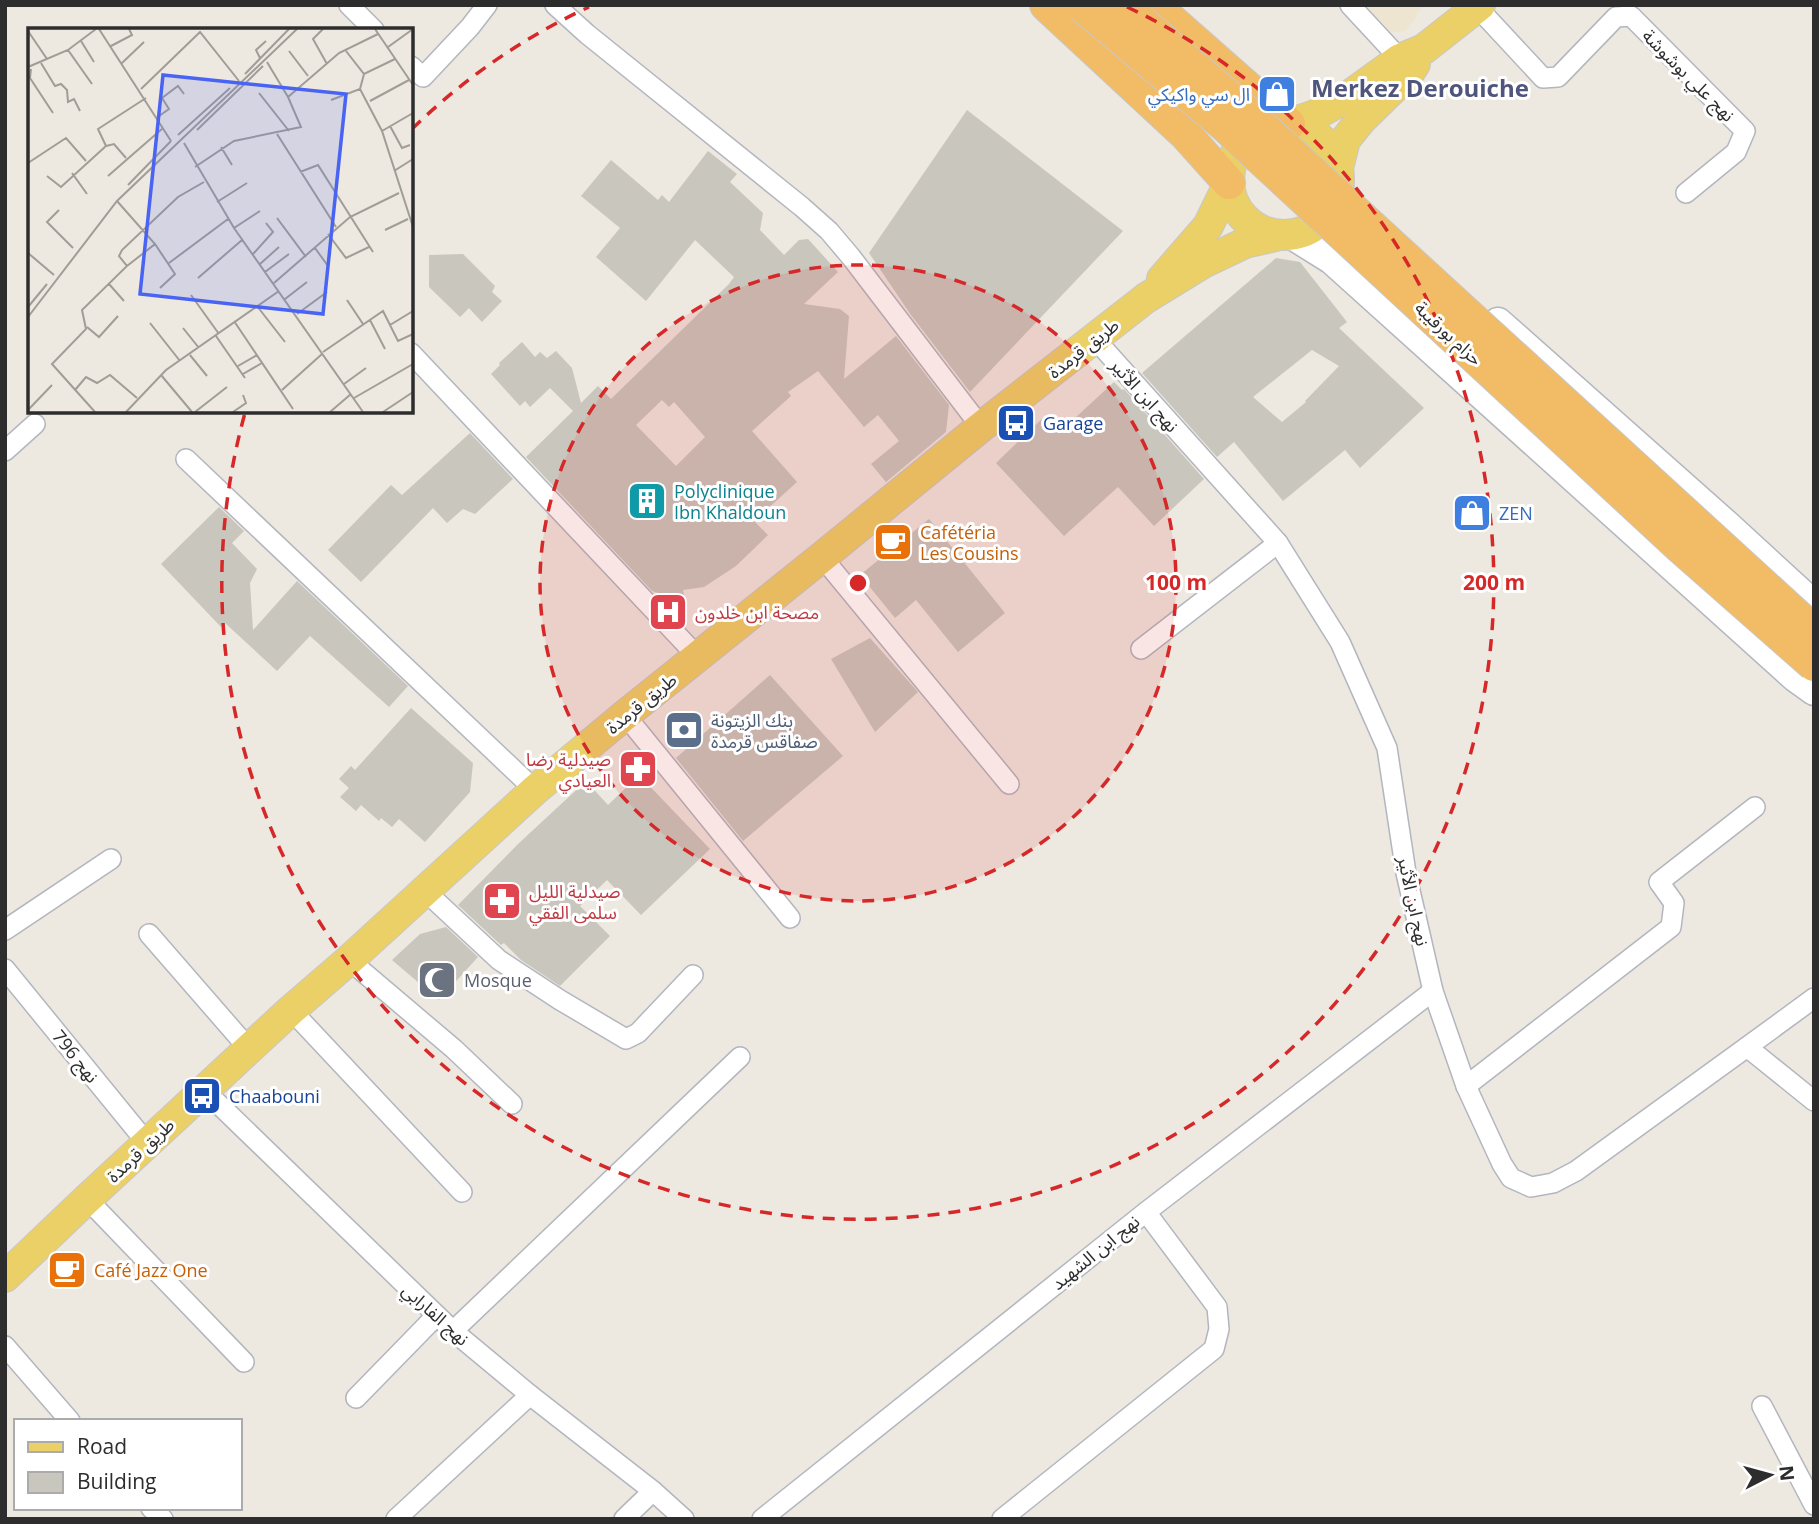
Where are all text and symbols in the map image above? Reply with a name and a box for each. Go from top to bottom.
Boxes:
street label: نهج علي بوشوشة [1636,24,1740,128]
inset map [28,28,413,413]
district label: Merkez Derouiche [1311,71,1529,104]
shop icon: ال سي واكيكي [1256,73,1298,115]
place label: ال سي واكيكي [1148,82,1250,108]
street label: حزام بورقيبة [1408,296,1488,373]
street label: طريق قرمدة [1042,313,1124,383]
street label: نهج ابن الأثير [1103,352,1184,438]
bus stop icon: Garage [995,402,1037,444]
place label: Garage [1043,411,1103,435]
place label: Polyclinique Ibn Khaldoun [674,479,786,524]
building icon: Polyclinique Ibn Khaldoun [626,480,668,522]
shop icon: ZEN [1451,492,1493,534]
place label: ZEN [1499,501,1533,525]
place label: Cafétéria Les Cousins [920,520,1019,565]
cafe icon: Cafétéria Les Cousins [872,521,914,563]
text: 100 m [1145,568,1207,596]
text: 200 m [1463,568,1525,596]
centre of rings [846,571,870,595]
hospital icon: مصحة ابن خلدون [647,591,689,633]
place label: مصحة ابن خلدون [695,600,819,624]
street label: طريق قرمدة [601,667,681,739]
place label: بنك الزيتونة صفاقس قرمدة [711,708,818,753]
bank icon: بنك الزيتونة صفاقس قرمدة [663,709,705,751]
place label: صيدلية رضا العيادي [526,747,611,794]
pharmacy icon: صيدلية رضا العيادي [617,748,659,790]
street label: نهج ابن الأثير [1391,853,1435,949]
place label: صيدلية الليل سلمى الفقي [529,879,621,926]
pharmacy icon: صيدلية الليل سلمى الفقي [481,880,523,922]
mosque icon: Mosque [416,959,458,1001]
place label: Mosque [464,968,532,992]
street label: نهج 796 [46,1025,105,1089]
bus stop icon: Chaabouni [181,1075,223,1117]
place label: Chaabouni [229,1084,320,1108]
street label: طريق قرمدة [101,1113,179,1187]
street label: نهج ابن الشهيد [1046,1209,1145,1297]
cafe icon: Café Jazz One [46,1249,88,1291]
place label: Café Jazz One [94,1258,208,1282]
street label: نهج الفارابي [396,1278,474,1352]
legend [14,1419,242,1510]
text: Road [77,1432,127,1460]
north arrow [1735,1440,1805,1510]
text: N [1773,1464,1801,1482]
text: Building [77,1467,156,1495]

